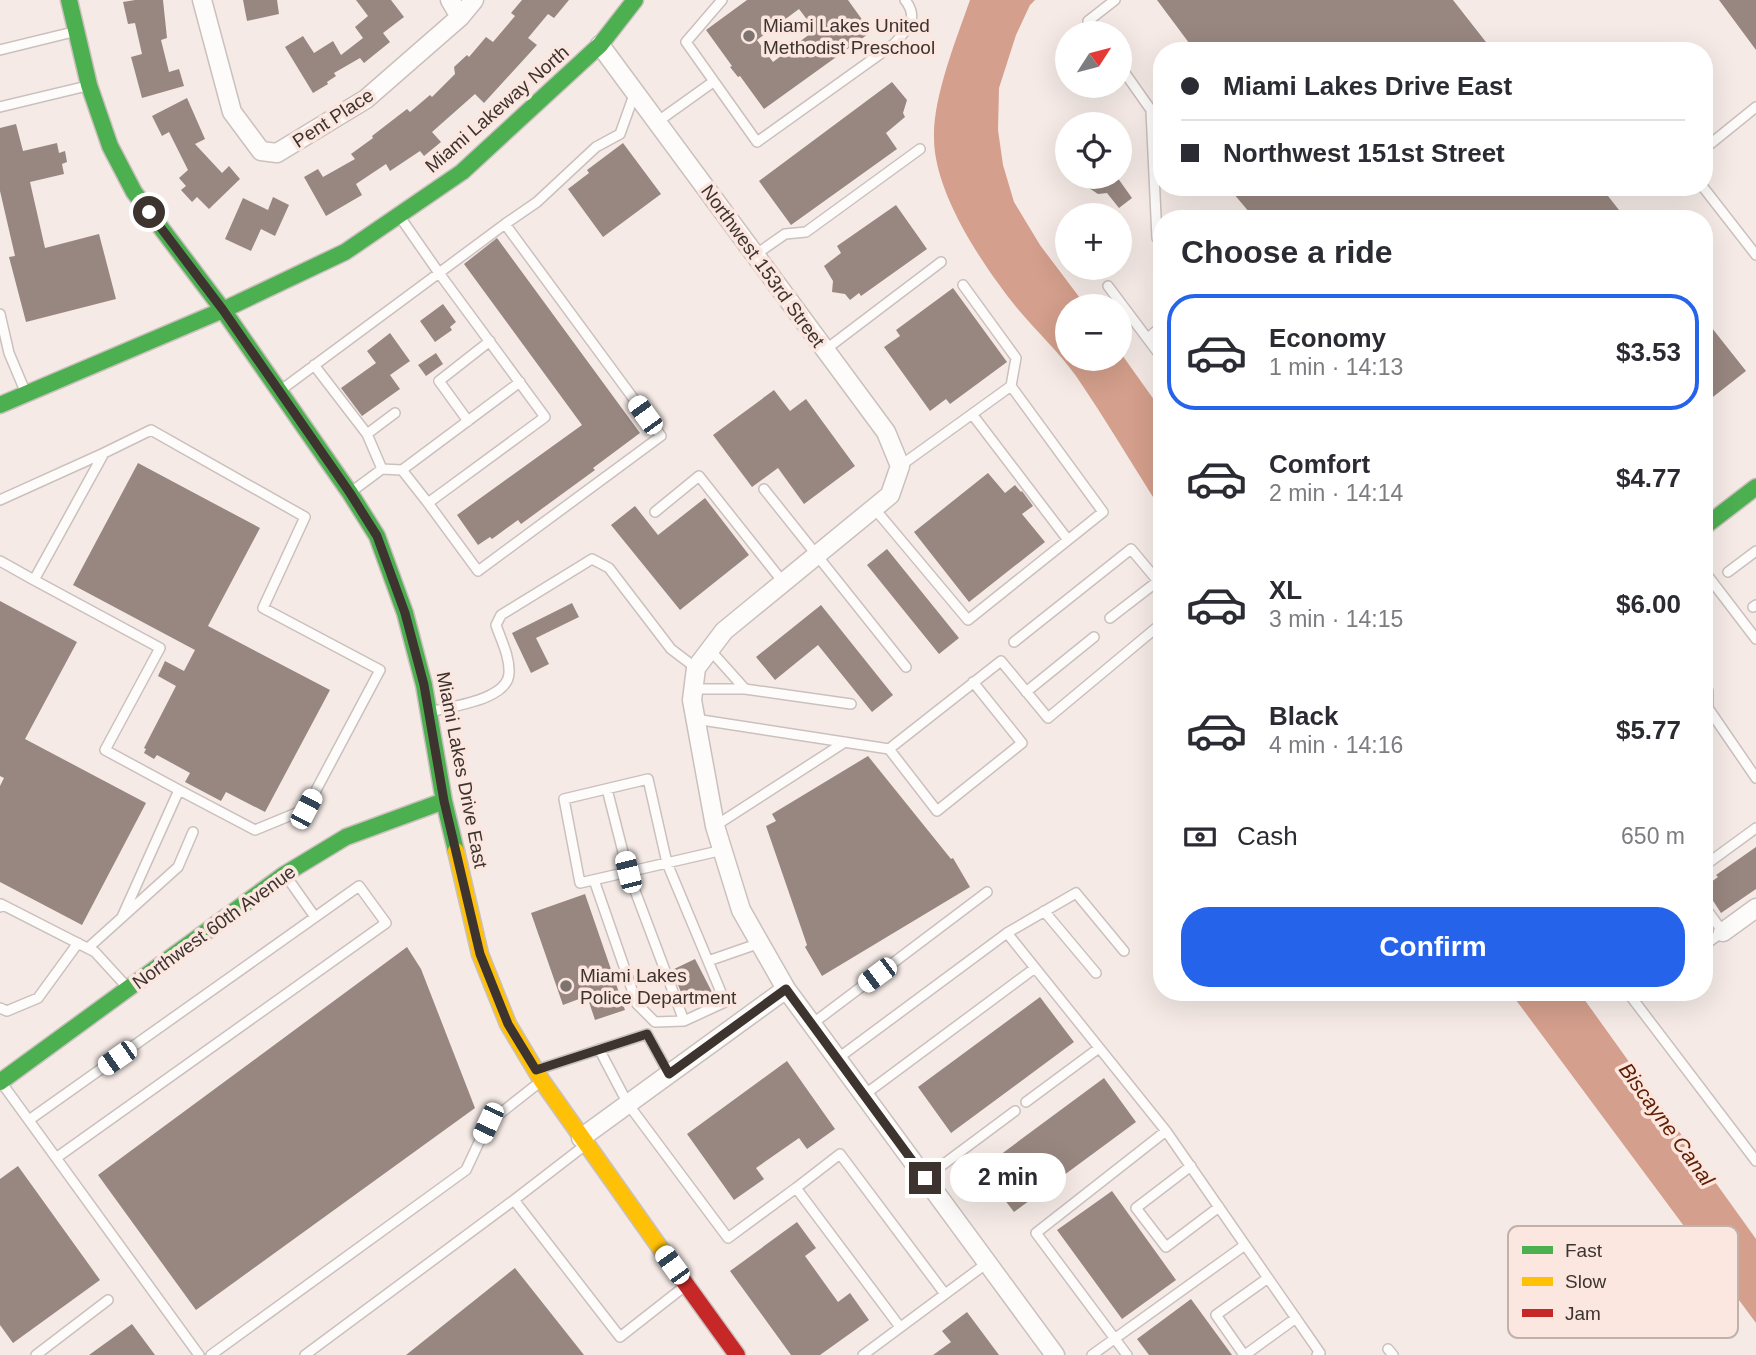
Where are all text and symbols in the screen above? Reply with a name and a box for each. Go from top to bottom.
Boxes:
place label: Miami Lakes United Methodist Preschool [763,15,935,58]
north arrow [1055,21,1132,98]
map controls [1055,21,1132,371]
marker: Miami Lakes United Methodist Preschool [741,28,757,44]
street label: Miami Lakeway North [421,41,573,177]
text: Miami Lakes Drive East [1223,71,1512,101]
street label: Pent Place [289,84,377,152]
button: locate [1055,112,1132,189]
text: Northwest 151st Street [1223,138,1505,168]
street label: Northwest 153rd Street [697,181,829,352]
route start [133,196,165,228]
button: + [1055,203,1132,280]
text: Choose a ride [1181,234,1393,270]
button: − [1055,294,1132,371]
icon: car [1185,321,1248,384]
text: Economy [1269,323,1386,353]
text: $3.53 [1616,337,1681,367]
text: 1 min · 14:13 [1269,354,1403,380]
car [625,392,666,438]
icon: car [1185,447,1248,510]
text: Comfort [1269,449,1370,479]
text: $4.77 [1616,463,1681,493]
text: 2 min · 14:14 [1269,480,1403,506]
icon: car [1185,573,1248,636]
text: XL [1269,575,1302,605]
text: $6.00 [1616,589,1681,619]
text: 3 min · 14:15 [1269,606,1403,632]
street label: Miami Lakes Drive East [433,670,491,871]
icon: car [1185,699,1248,762]
text: Black [1269,701,1338,731]
text: $5.77 [1616,715,1681,745]
text: 4 min · 14:16 [1269,732,1403,758]
car [287,786,326,832]
icon: cash [1181,818,1219,856]
text: Cash [1237,821,1298,851]
text: 650 m [1621,823,1685,849]
car [613,849,644,895]
street label: Northwest 60th Avenue [128,861,300,993]
button: Confirm [1181,907,1685,987]
car [854,954,901,996]
place label: Miami Lakes Police Department [580,965,737,1008]
marker: Miami Lakes Police Department [558,978,574,994]
car [94,1037,141,1079]
water label: Biscayne Canal [1615,1058,1720,1191]
car [470,1100,507,1146]
callout: 2 min [950,1154,1065,1202]
route end [909,1162,941,1194]
text: 2 min [978,1164,1038,1190]
legend [1508,1226,1738,1338]
text: Fast [1565,1240,1603,1261]
car [652,1242,693,1288]
text: Slow [1565,1271,1606,1292]
text: Jam [1565,1303,1601,1324]

